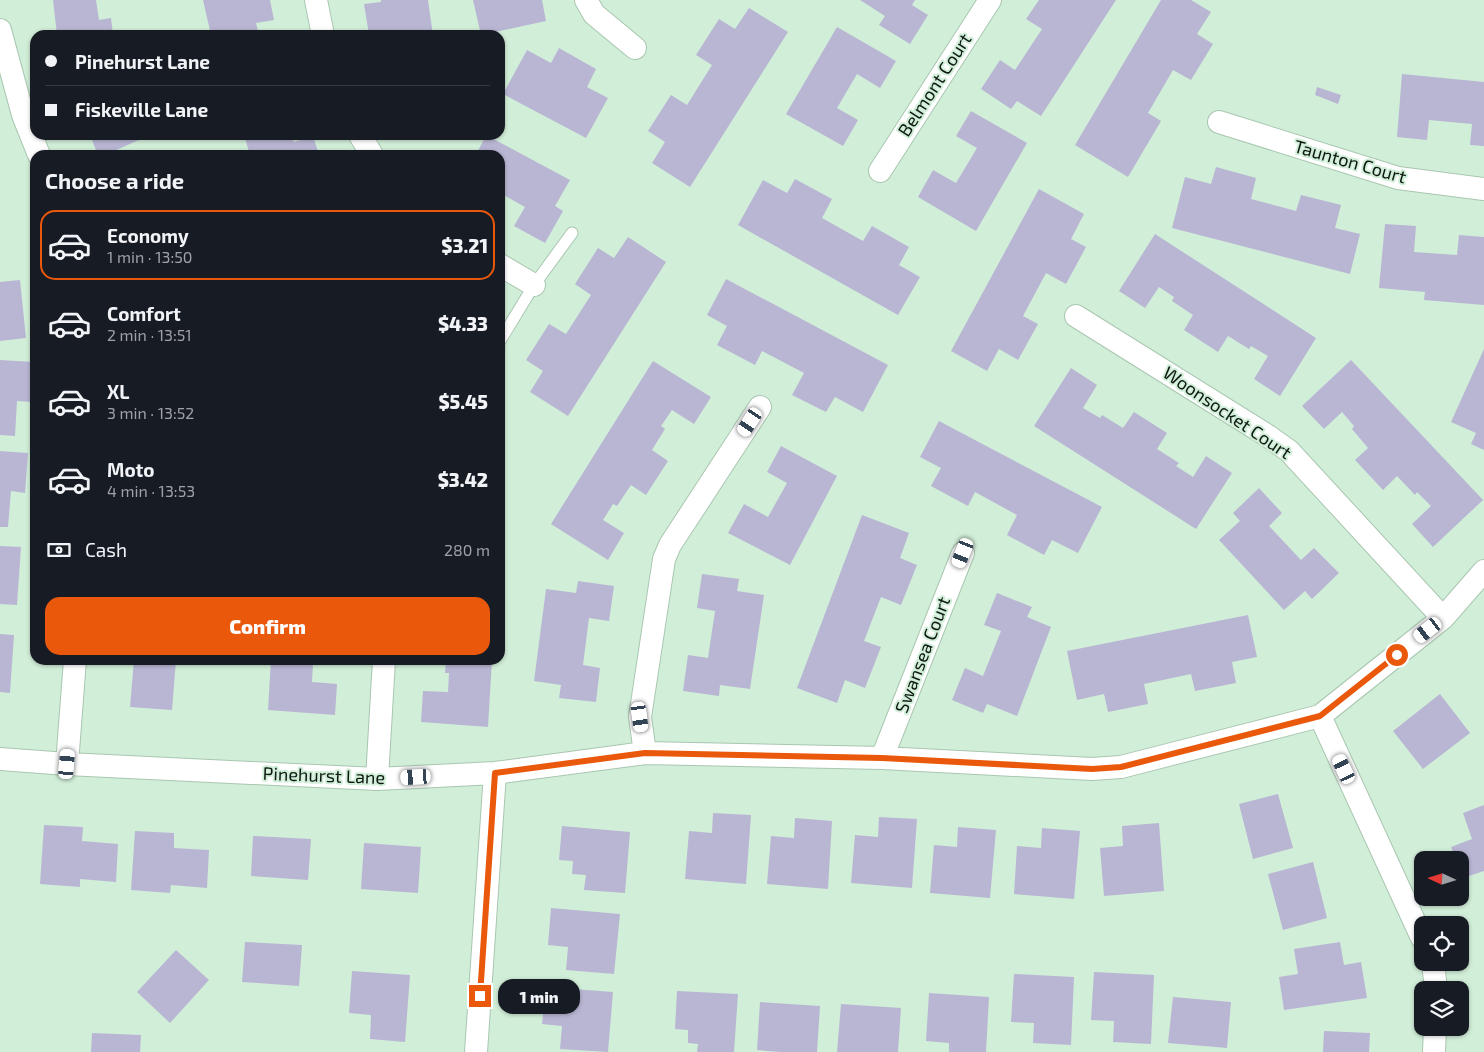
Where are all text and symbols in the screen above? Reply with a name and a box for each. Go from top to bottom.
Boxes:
street label: Belmont Court [893,29,976,140]
text: Pinehurst Lane [75,50,210,73]
text: Fiskeville Lane [75,98,208,121]
street label: Taunton Court [1292,135,1409,188]
text: Choose a ride [45,167,184,193]
icon: car [47,223,92,268]
text: Economy [107,224,189,247]
text: $3.21 [441,234,488,257]
text: 1 min · 13:50 [107,247,192,266]
icon: car [47,301,92,346]
text: Comfort [107,302,181,325]
text: $4.33 [438,312,488,335]
text: 2 min · 13:51 [107,325,192,344]
street label: Woonsocket Court [1159,361,1296,463]
icon: car [47,379,92,424]
text: XL [107,380,129,403]
text: $5.45 [438,390,488,413]
text: 3 min · 13:52 [107,403,194,422]
car [735,405,764,439]
icon: car [47,457,92,502]
text: Moto [107,458,155,481]
text: $3.42 [438,468,488,491]
text: 4 min · 13:53 [107,481,195,500]
icon: cash [45,536,73,564]
car [950,536,975,570]
text: Cash [85,538,127,561]
text: 280 m [444,540,490,559]
street label: Swansea Court [890,593,954,716]
button: Confirm [45,597,490,655]
car [1411,615,1444,645]
route start [1386,644,1408,666]
car [630,701,649,733]
car [58,748,75,780]
car [1330,752,1357,786]
street label: Pinehurst Lane [262,762,386,788]
car [400,769,431,785]
north arrow [1414,851,1469,906]
map controls [1414,851,1469,1036]
button: locate [1414,916,1469,971]
callout: 1 min [498,978,580,1014]
button: layers [1414,981,1469,1036]
route end [469,985,491,1007]
text: 1 min [519,987,559,1006]

